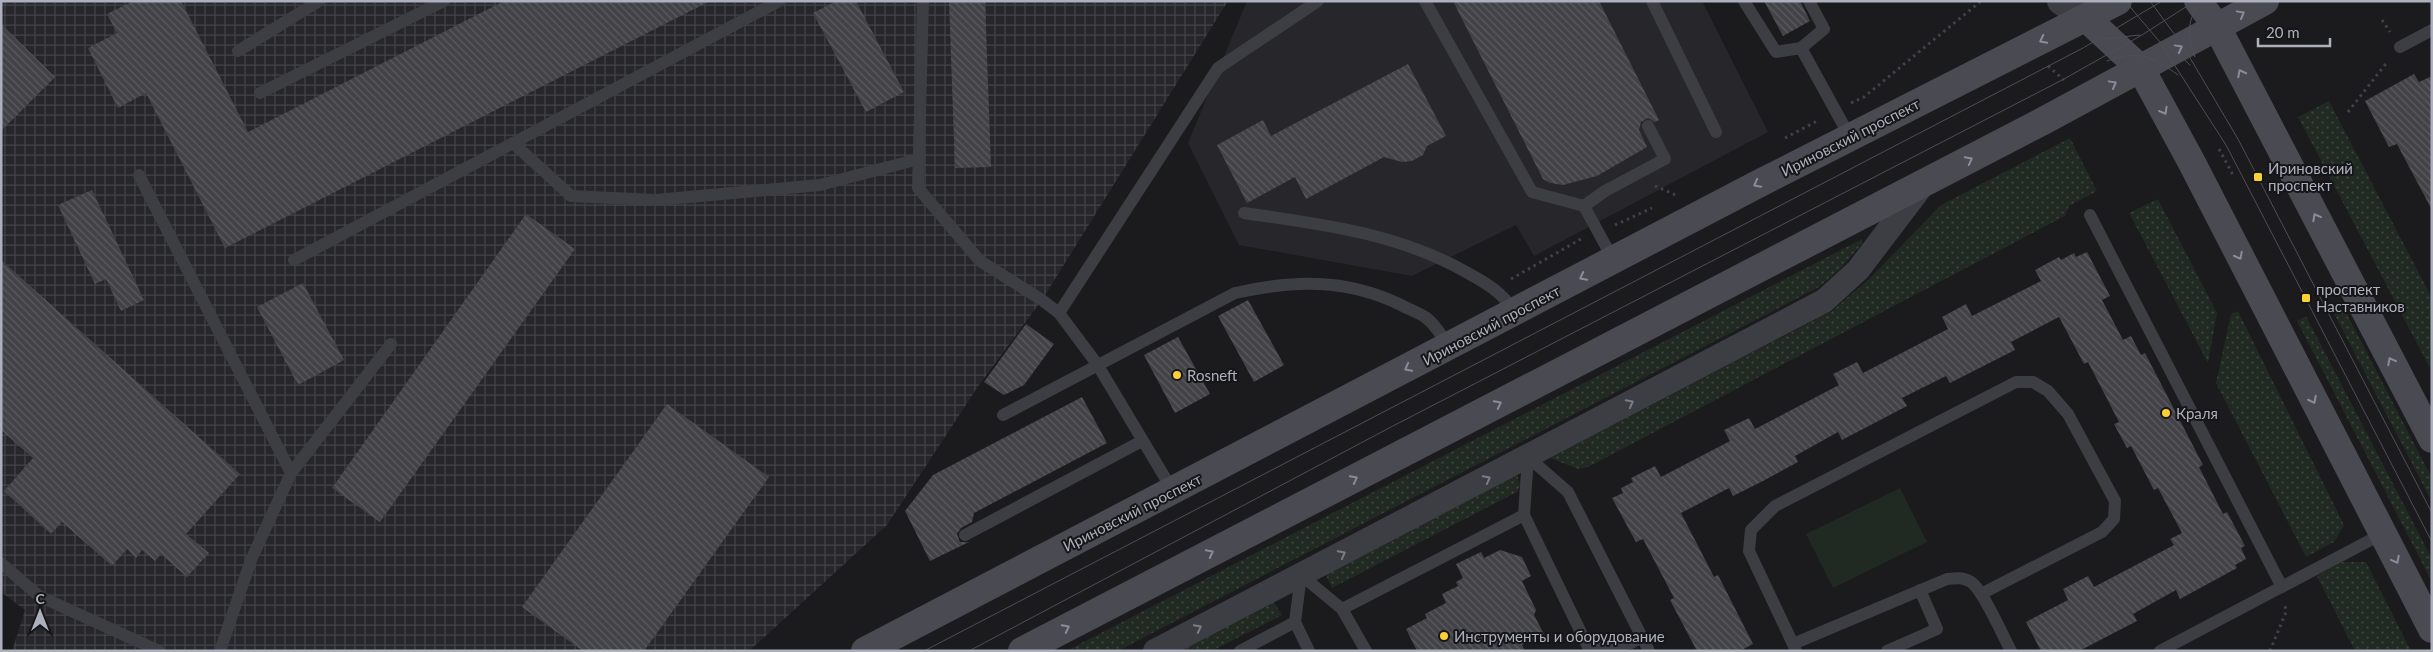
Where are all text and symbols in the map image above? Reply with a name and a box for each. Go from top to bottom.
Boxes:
one-way arrow [2235,10,2244,20]
scale bar [2258,15,2330,47]
text: 20 m [2266,23,2300,41]
one-way arrow [2039,34,2048,44]
one-way arrow [2174,44,2183,54]
one-way arrow [2237,69,2247,78]
one-way arrow [2107,80,2116,90]
street label: Ириновский проспект [1778,94,1923,180]
one-way arrow [2158,106,2168,115]
one-way arrow [1964,156,1973,166]
place label: Ириновский проспект [2268,159,2353,194]
marker: Ириновский проспект [2252,171,2264,183]
one-way arrow [1753,178,1762,188]
one-way arrow [2312,213,2322,222]
one-way arrow [2233,250,2243,259]
one-way arrow [1579,271,1588,281]
place label: проспект Наставников [2316,280,2405,315]
street label: Ириновский проспект [1419,281,1563,369]
marker: проспект Наставников [2300,292,2312,304]
one-way arrow [2387,357,2397,366]
one-way arrow [1404,362,1413,372]
place label: Rosneft [1187,366,1238,384]
marker: Rosneft [1171,369,1183,381]
one-way arrow [2307,395,2318,404]
one-way arrow [1625,399,1634,409]
one-way arrow [1493,400,1502,410]
place label: Краля [2176,404,2218,422]
marker: Краля [2160,407,2172,419]
street label: Ириновский проспект [1060,469,1205,555]
one-way arrow [1349,475,1358,485]
one-way arrow [1481,475,1490,485]
one-way arrow [1205,549,1214,559]
one-way arrow [1337,550,1346,560]
one-way arrow [2390,555,2400,564]
north arrow [15,587,65,637]
text: С [35,590,45,607]
one-way arrow [1061,624,1070,634]
one-way arrow [1193,624,1202,634]
place label: Инструменты и оборудование [1454,627,1665,645]
marker: Инструменты и оборудование [1438,630,1450,642]

